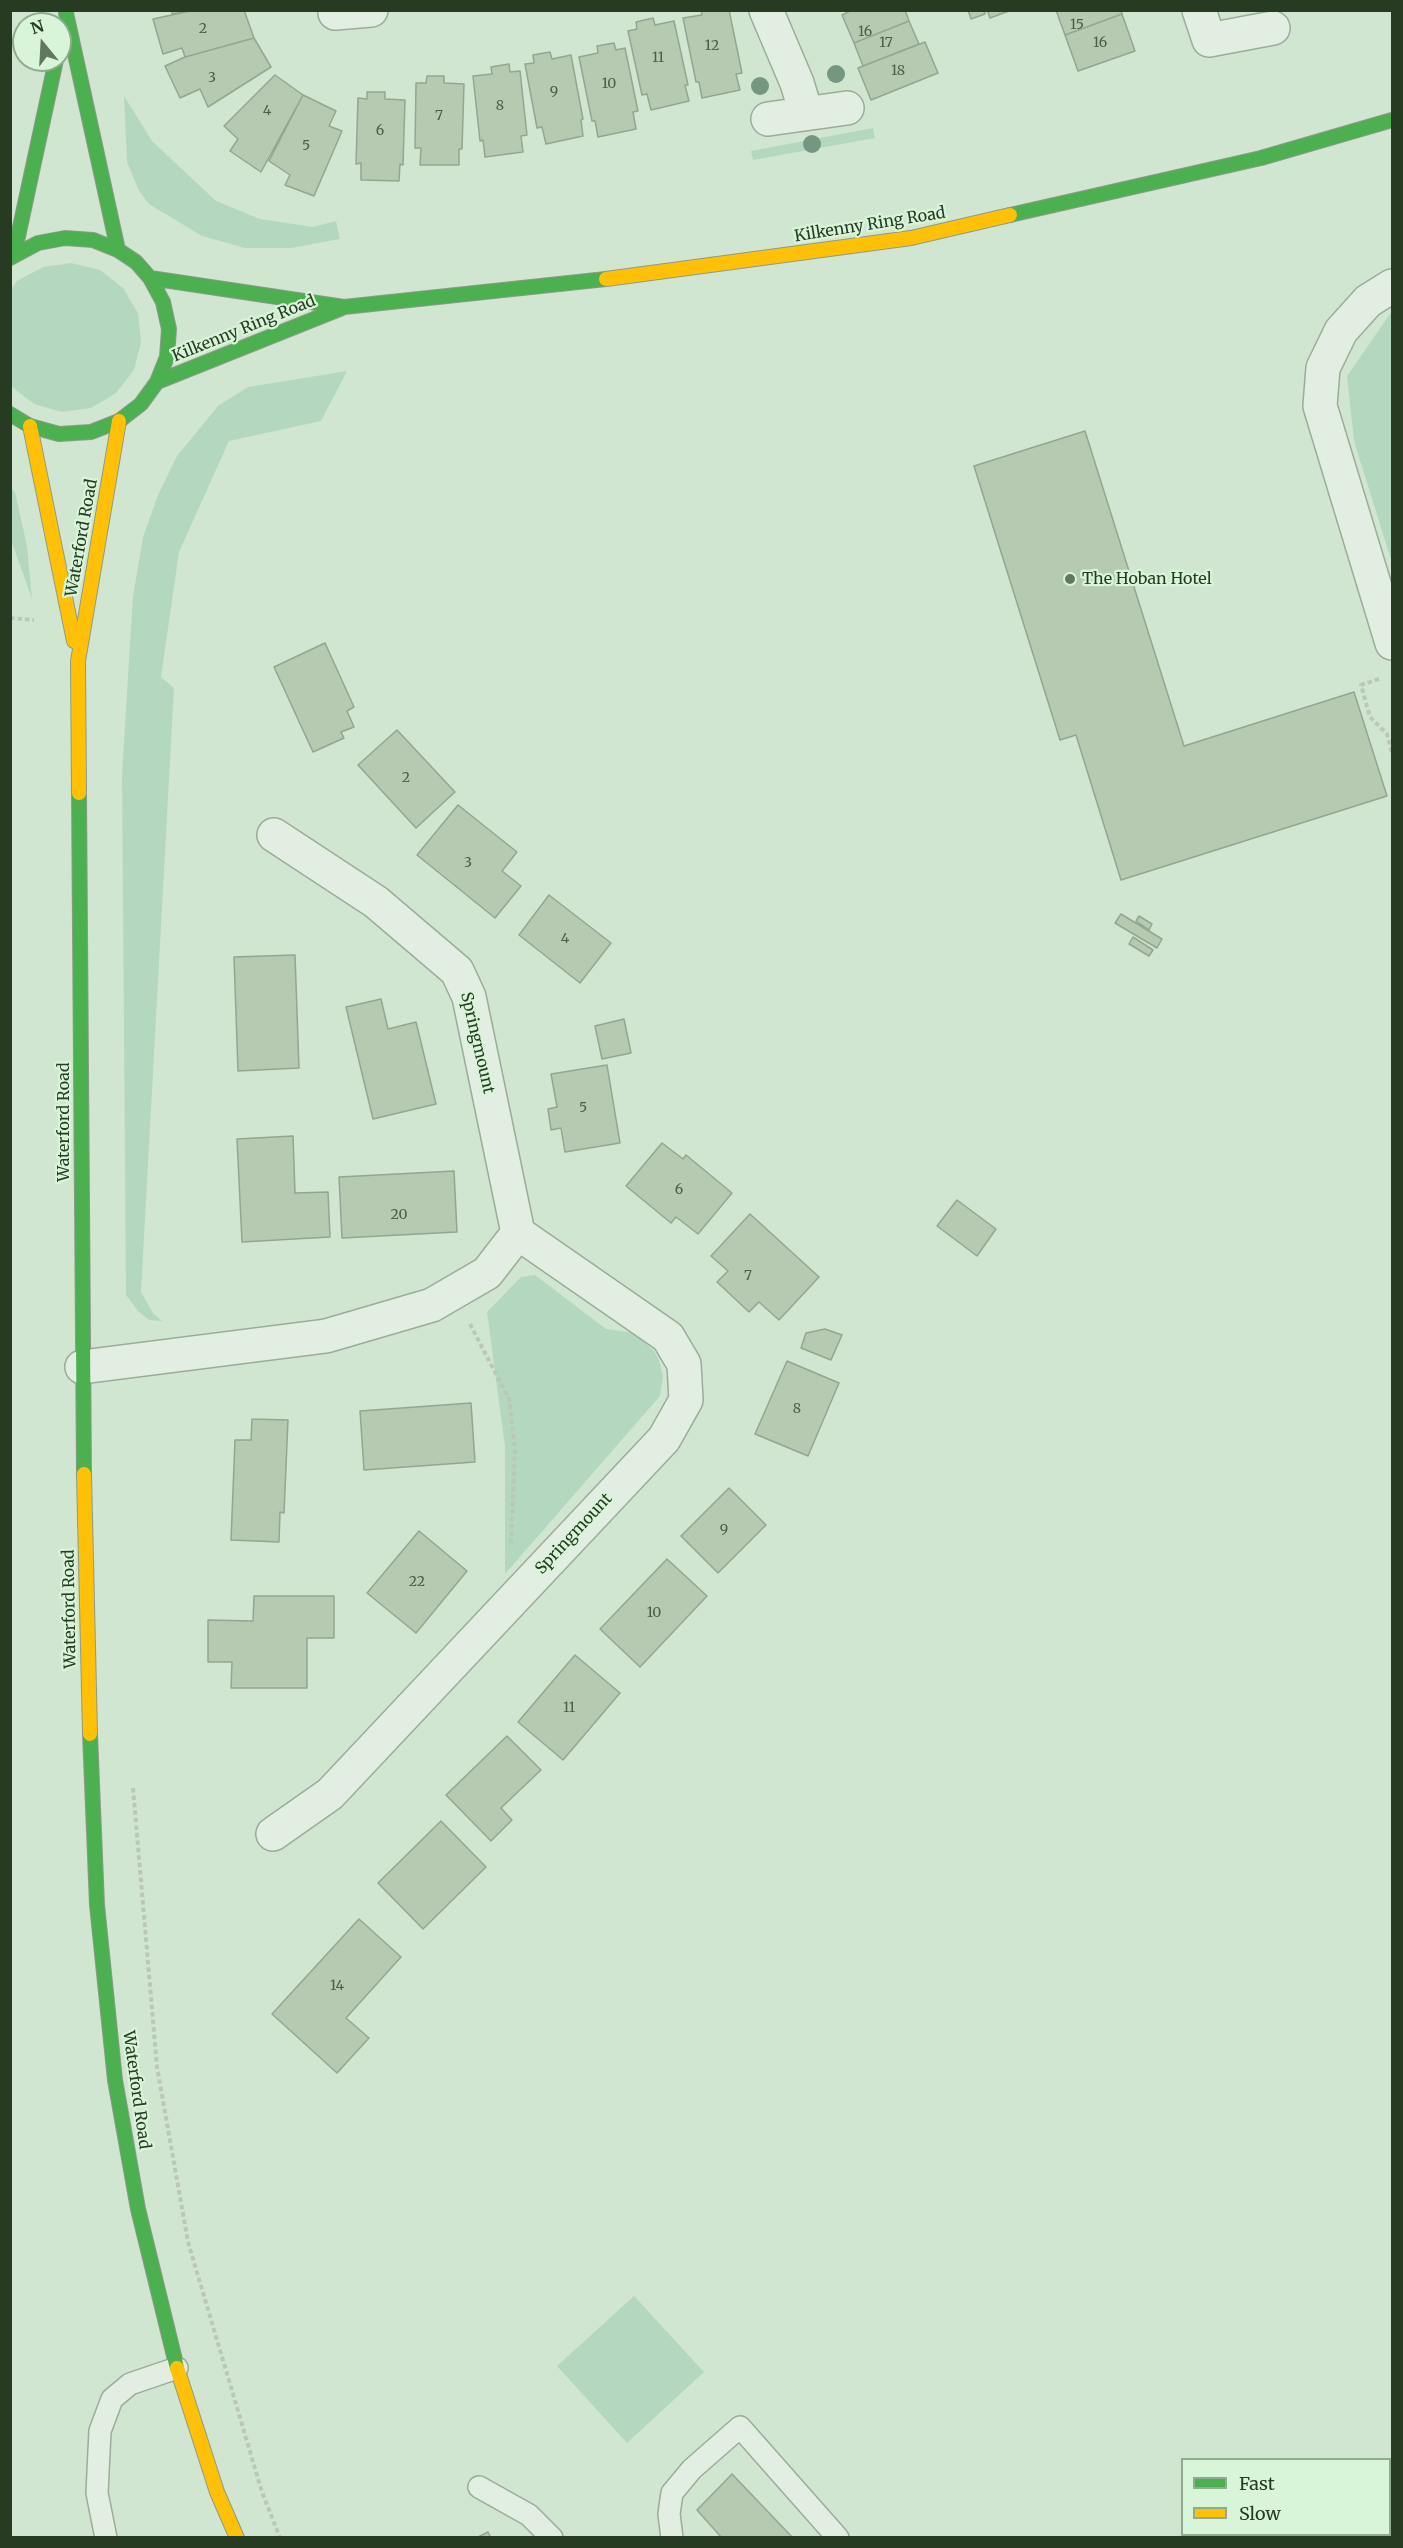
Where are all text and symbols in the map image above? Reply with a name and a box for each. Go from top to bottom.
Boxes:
north arrow [12,12,72,72]
text: N [28,15,46,38]
house number: 15 [1070,17,1084,33]
house number: 2 [199,21,207,37]
house number: 16 [858,24,872,40]
house number: 17 [879,35,893,51]
house number: 16 [1093,35,1107,51]
house number: 12 [705,38,719,54]
house number: 11 [652,50,664,66]
house number: 18 [891,63,905,79]
house number: 3 [208,70,216,86]
house number: 10 [602,76,616,92]
house number: 9 [550,84,558,100]
house number: 8 [496,98,504,114]
house number: 4 [263,103,271,119]
house number: 7 [435,108,443,124]
house number: 6 [376,123,384,139]
house number: 5 [302,138,310,154]
street label: Kilkenny Ring Road [793,204,947,246]
street label: Kilkenny Ring Road [170,291,318,367]
street label: Waterford Road [62,478,102,598]
place label: The Hoban Hotel [1082,569,1212,589]
marker: The Hoban Hotel [1063,572,1077,586]
house number: 2 [402,770,410,786]
house number: 3 [464,855,472,871]
house number: 4 [561,931,569,947]
street label: Springmount [456,990,498,1096]
street label: Waterford Road [54,1062,74,1182]
house number: 5 [579,1100,587,1116]
house number: 6 [675,1182,683,1198]
house number: 20 [390,1207,408,1223]
house number: 7 [744,1268,752,1284]
house number: 8 [793,1401,801,1417]
street label: Springmount [532,1490,616,1578]
house number: 9 [720,1522,728,1538]
street label: Waterford Road [59,1549,81,1669]
house number: 22 [409,1574,425,1590]
house number: 10 [647,1605,661,1621]
house number: 11 [563,1700,575,1716]
house number: 14 [330,1978,344,1994]
street label: Waterford Road [118,2030,154,2150]
legend [1181,2458,1391,2536]
text: Fast [1239,2472,1275,2495]
text: Slow [1239,2502,1281,2525]

